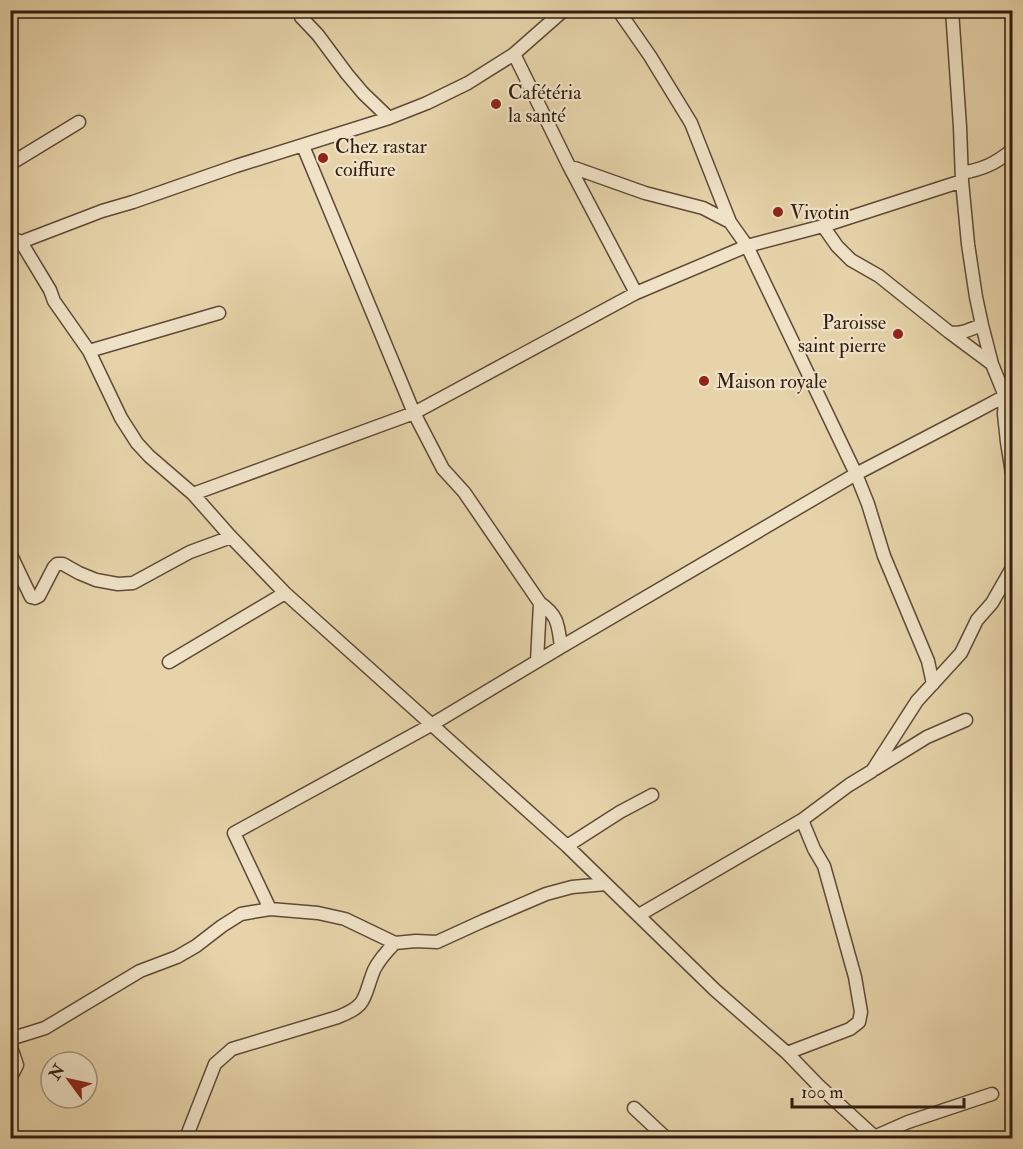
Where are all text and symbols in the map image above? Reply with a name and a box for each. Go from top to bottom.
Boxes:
place label: Cafétéria la santé [508,80,582,128]
marker: Cafétéria la santé [489,97,503,111]
place label: Chez rastar coiffure [335,134,428,182]
marker: Chez rastar coiffure [316,151,330,165]
place label: Vivotin [790,200,850,225]
marker: Vivotin [771,205,785,219]
place label: Paroisse saint pierre [798,310,886,359]
marker: Paroisse saint pierre [891,327,905,341]
place label: Maison royale [716,369,827,394]
marker: Maison royale [697,374,711,388]
north arrow [39,1050,99,1110]
text: N [44,1060,70,1085]
scale bar [792,1071,964,1109]
text: 100 m [801,1081,844,1104]

